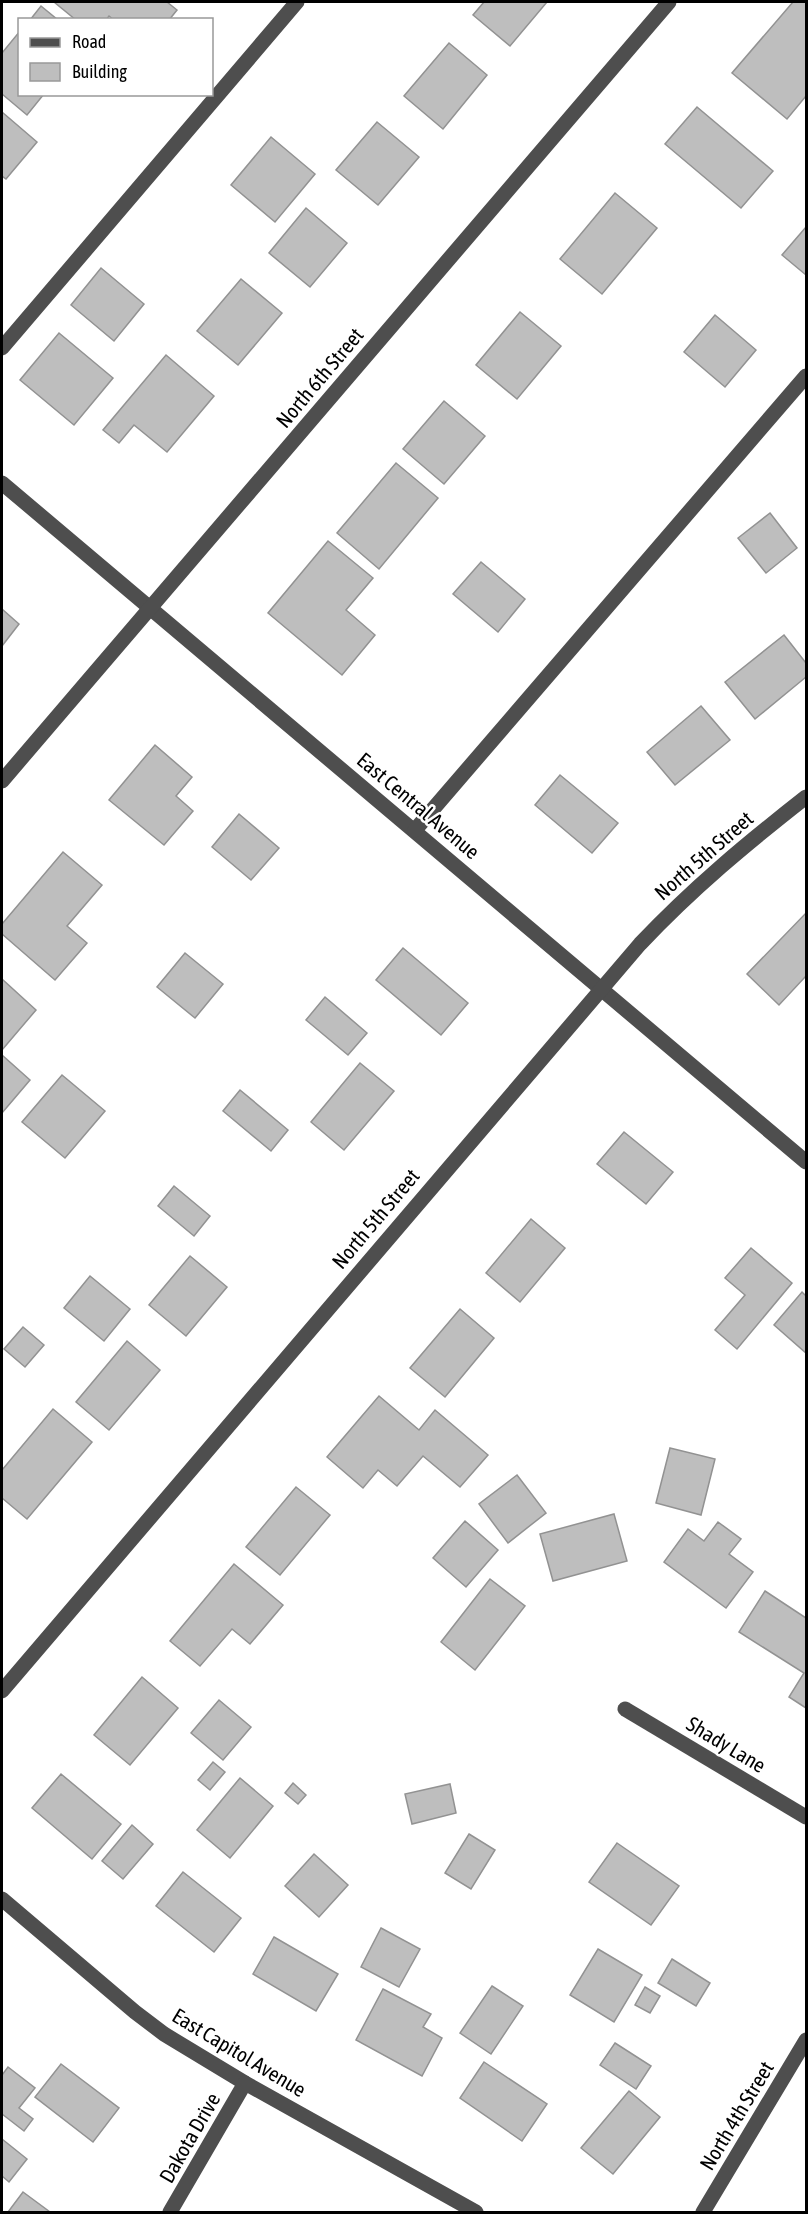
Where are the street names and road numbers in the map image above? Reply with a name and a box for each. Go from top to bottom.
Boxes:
street label: North 6th Street [271,323,368,432]
street label: East Central Avenue [353,747,485,863]
street label: North 5th Street [649,806,757,904]
street label: North 5th Street [327,1164,424,1273]
street label: Shady Lane [683,1711,770,1777]
street label: East Capitol Avenue [168,2003,311,2101]
street label: North 4th Street [694,2057,778,2174]
street label: Dakota Drive [154,2088,224,2187]

